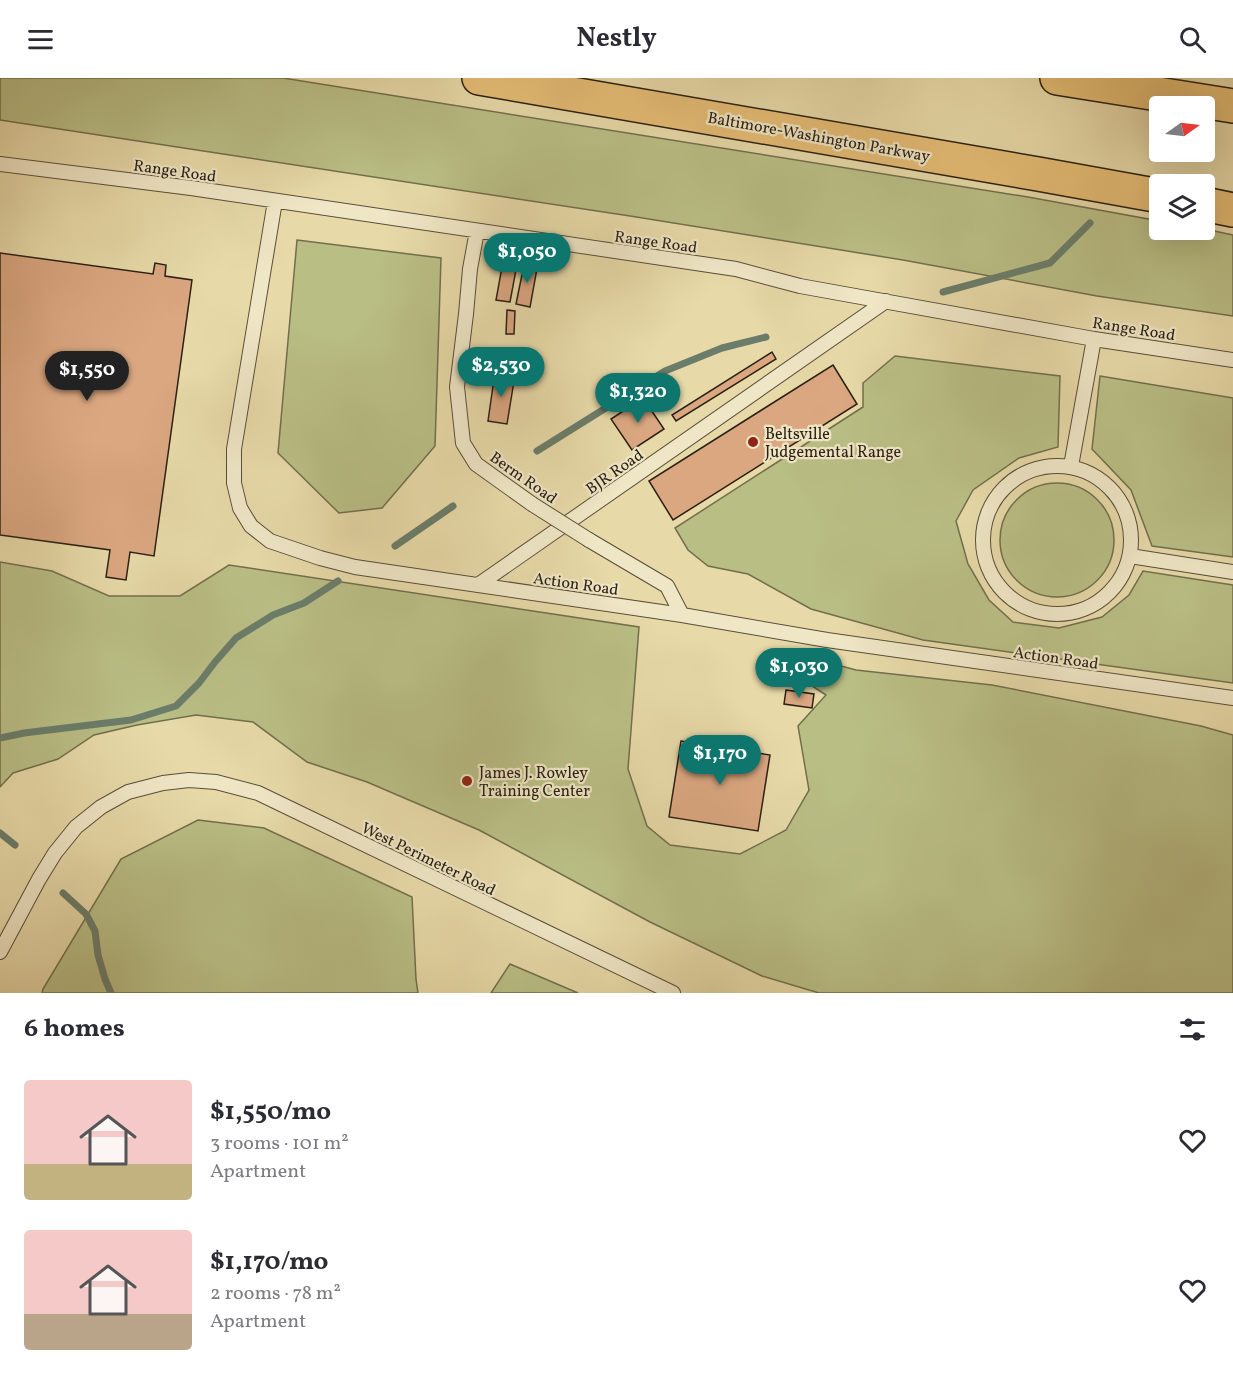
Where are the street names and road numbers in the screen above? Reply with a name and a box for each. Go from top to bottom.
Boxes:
street label: Baltimore-Washington Parkway [706,108,932,168]
street label: Range Road [132,155,218,189]
street label: Range Road [613,226,699,260]
street label: Range Road [1091,313,1177,347]
street label: BJR Road [582,445,648,500]
street label: Berm Road [485,447,561,510]
street label: Action Road [532,568,620,602]
street label: Action Road [1012,642,1100,676]
street label: West Perimeter Road [357,818,499,902]

